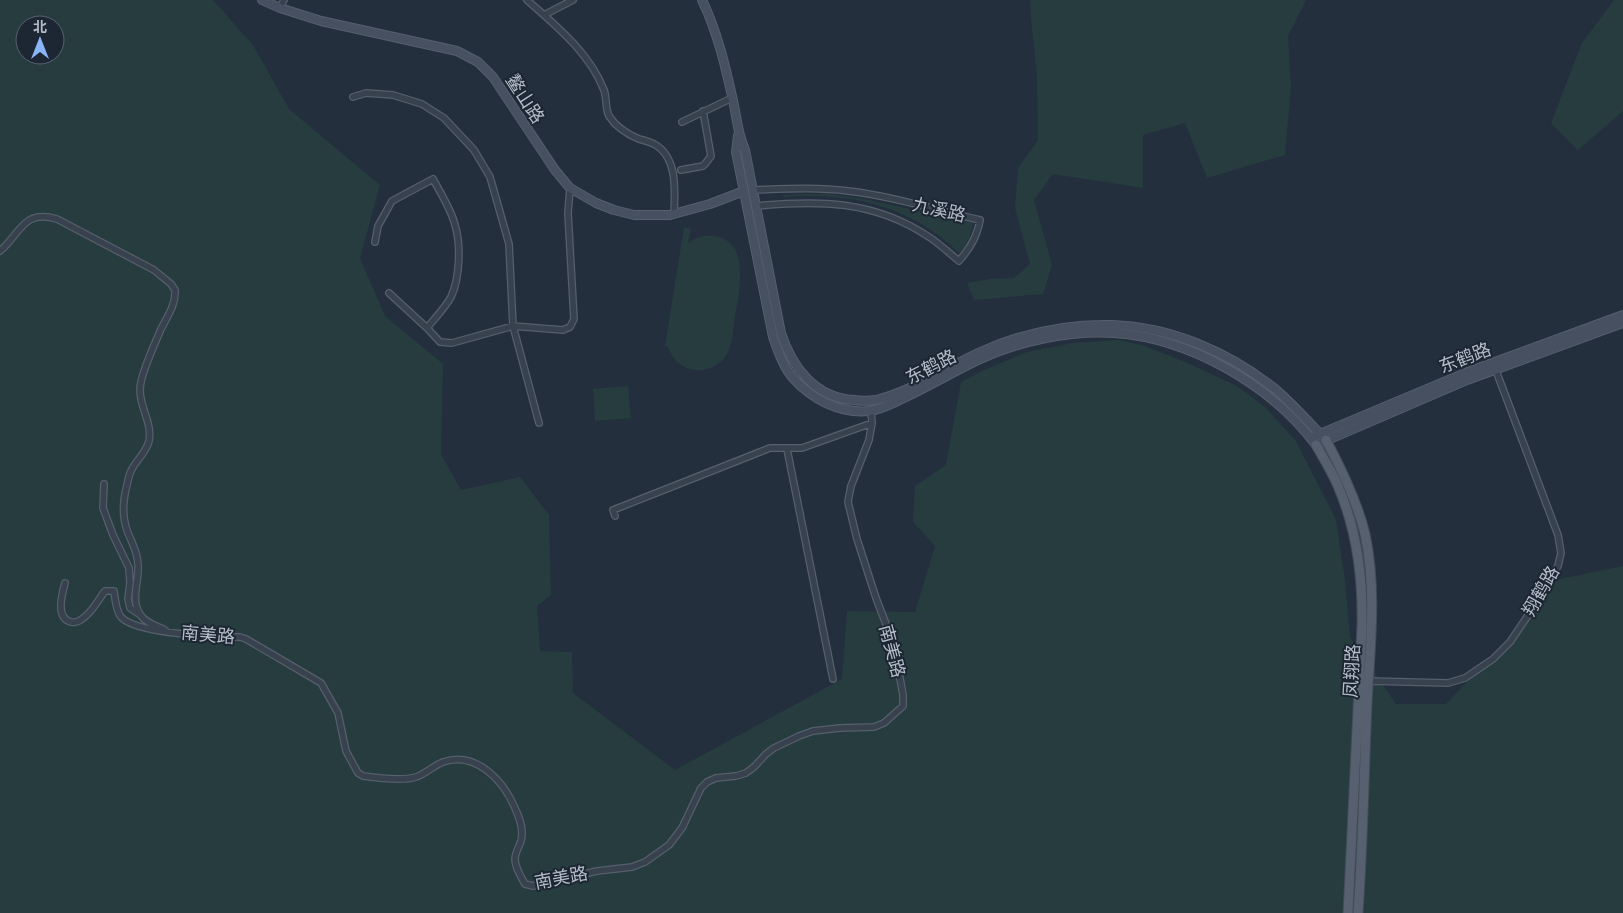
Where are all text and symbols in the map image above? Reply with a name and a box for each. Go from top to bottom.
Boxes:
north arrow [15,15,65,65]
text: 北 [33,18,47,35]
street label: 鳌山路 [502,70,549,127]
street label: 九溪路 [910,193,968,226]
street label: 东鹤路 [1436,338,1494,377]
street label: 东鹤路 [902,345,960,388]
street label: 翔鹤路 [1518,562,1563,619]
street label: 南美路 [180,622,236,647]
street label: 南美路 [875,622,910,680]
street label: 凤翔路 [1340,643,1363,698]
street label: 南美路 [532,862,589,893]

